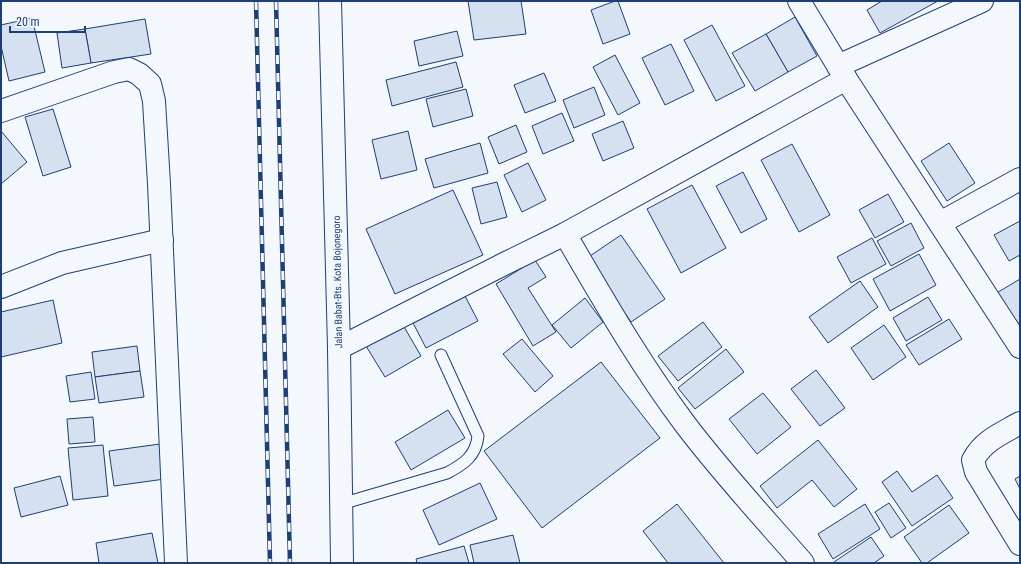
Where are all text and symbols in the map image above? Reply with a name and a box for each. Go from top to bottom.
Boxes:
scale bar [10,8,85,34]
text: 20 m [16,15,40,29]
street label: Jalan Babat-Bts. Kota Bojonegoro [331,216,344,348]

